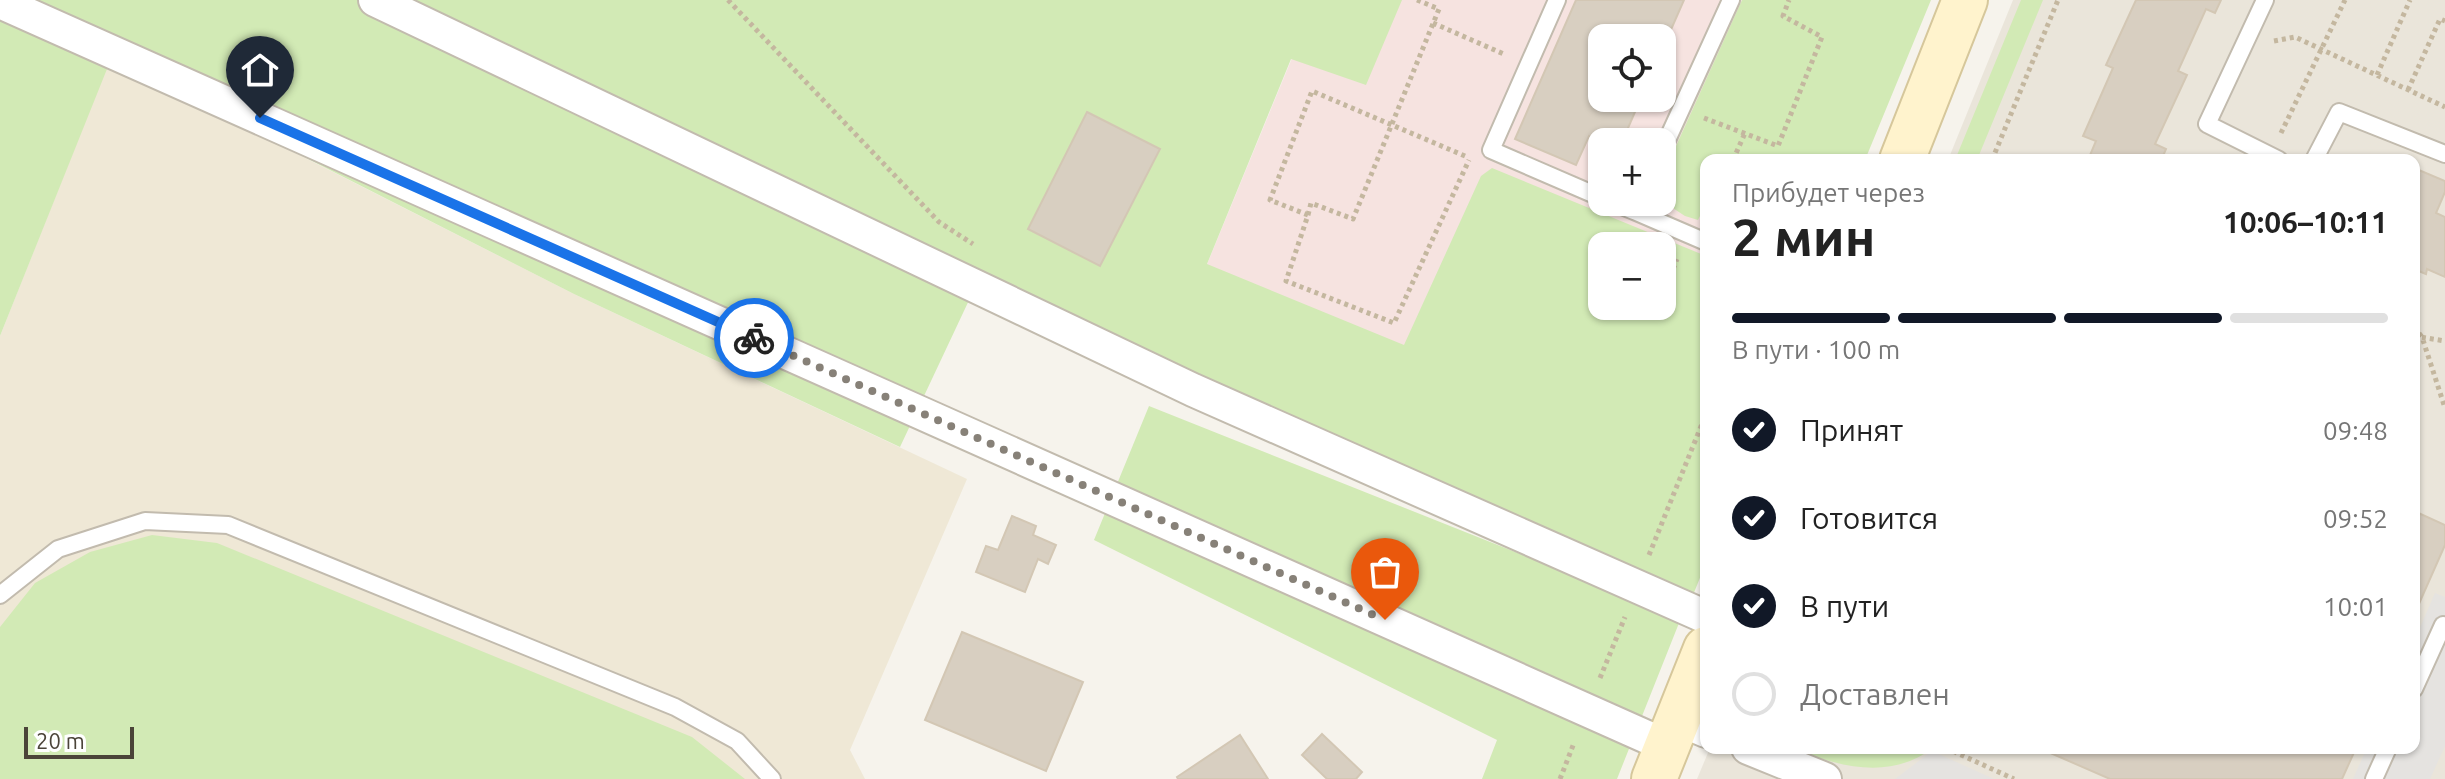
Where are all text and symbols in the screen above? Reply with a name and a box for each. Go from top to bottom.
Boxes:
map controls [1588,24,1676,320]
button: locate [1588,24,1676,112]
pin [226,36,294,118]
icon: home [238,48,282,92]
button: + [1588,128,1676,216]
text: Прибудет через [1732,178,1925,207]
text: 10:06–10:11 [2223,205,2388,239]
text: 2 мин [1732,208,1875,266]
button: − [1588,232,1676,320]
courier [714,298,794,378]
icon: bike [732,316,776,360]
text: В пути · 100 m [1732,335,1900,364]
icon: check [1732,408,1776,452]
text: Принят [1800,413,1903,447]
text: 09:48 [2323,416,2388,445]
icon: check [1732,496,1776,540]
text: Готовится [1800,501,1938,535]
text: 09:52 [2323,504,2388,533]
pin [1351,538,1419,620]
icon: bag [1363,550,1407,594]
icon: check [1732,584,1776,628]
text: В пути [1800,589,1889,623]
text: 10:01 [2323,592,2388,621]
text: Доставлен [1800,677,1950,711]
scale bar [24,723,134,759]
text: 20 m [36,728,85,753]

